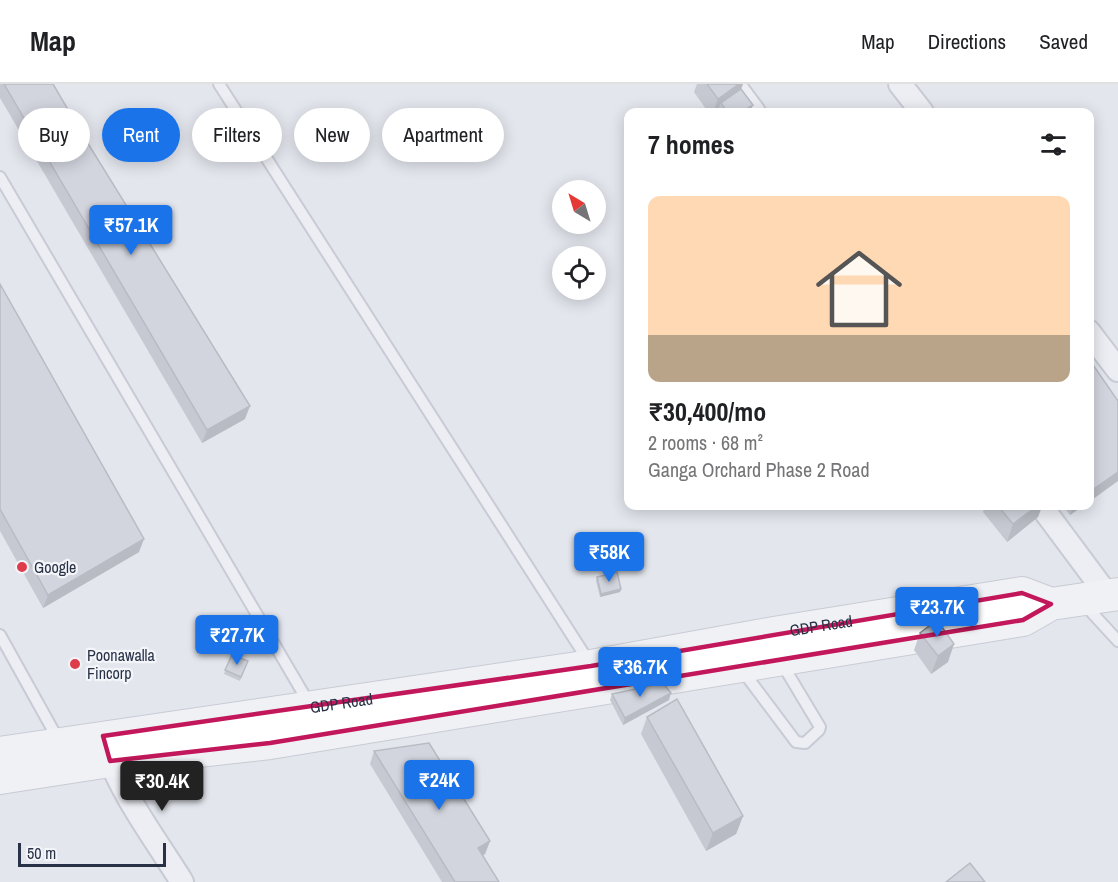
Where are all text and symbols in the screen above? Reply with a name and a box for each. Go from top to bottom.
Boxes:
text: Map [30,22,76,60]
text: Map [861,27,895,56]
text: Directions [928,27,1006,56]
text: Saved [1039,27,1088,56]
chip: Buy [18,108,90,162]
chip: Rent [102,108,180,162]
chip: Filters [192,108,282,162]
chip: New [294,108,370,162]
chip: Apartment [382,108,504,162]
text: 7 homes [648,127,735,162]
icon: filters [1037,128,1070,161]
north arrow [552,180,606,234]
map controls [552,180,606,300]
pin: ₹57.1K [82,205,180,256]
text: ₹57.1K [103,211,159,238]
icon: home [805,235,913,343]
button: locate [552,246,606,300]
text: ₹30,400/mo [648,394,766,429]
text: 2 rooms · 68 m² [648,429,763,456]
text: Ganga Orchard Phase 2 Road [648,456,870,483]
pin: ₹58K [573,532,645,583]
text: ₹58K [588,538,630,565]
place label: Google [34,556,76,578]
marker: Google [15,560,29,574]
pin: ₹23.7K [888,587,986,638]
text: ₹23.7K [909,593,965,620]
street label: GDP Road [788,610,854,641]
pin: ₹27.7K [188,615,286,666]
text: ₹27.7K [209,621,265,648]
place label: Poonawalla Fincorp [87,644,156,684]
pin: ₹36.7K [591,647,689,698]
text: ₹36.7K [612,653,668,680]
marker: Poonawalla Fincorp [68,657,82,671]
street label: GDP Road [308,687,374,718]
pin: ₹24K [403,760,475,811]
pin: ₹30.4K [113,761,211,812]
text: ₹24K [418,766,460,793]
text: ₹30.4K [134,767,190,794]
scale bar [18,840,166,868]
text: 50 m [27,842,56,864]

